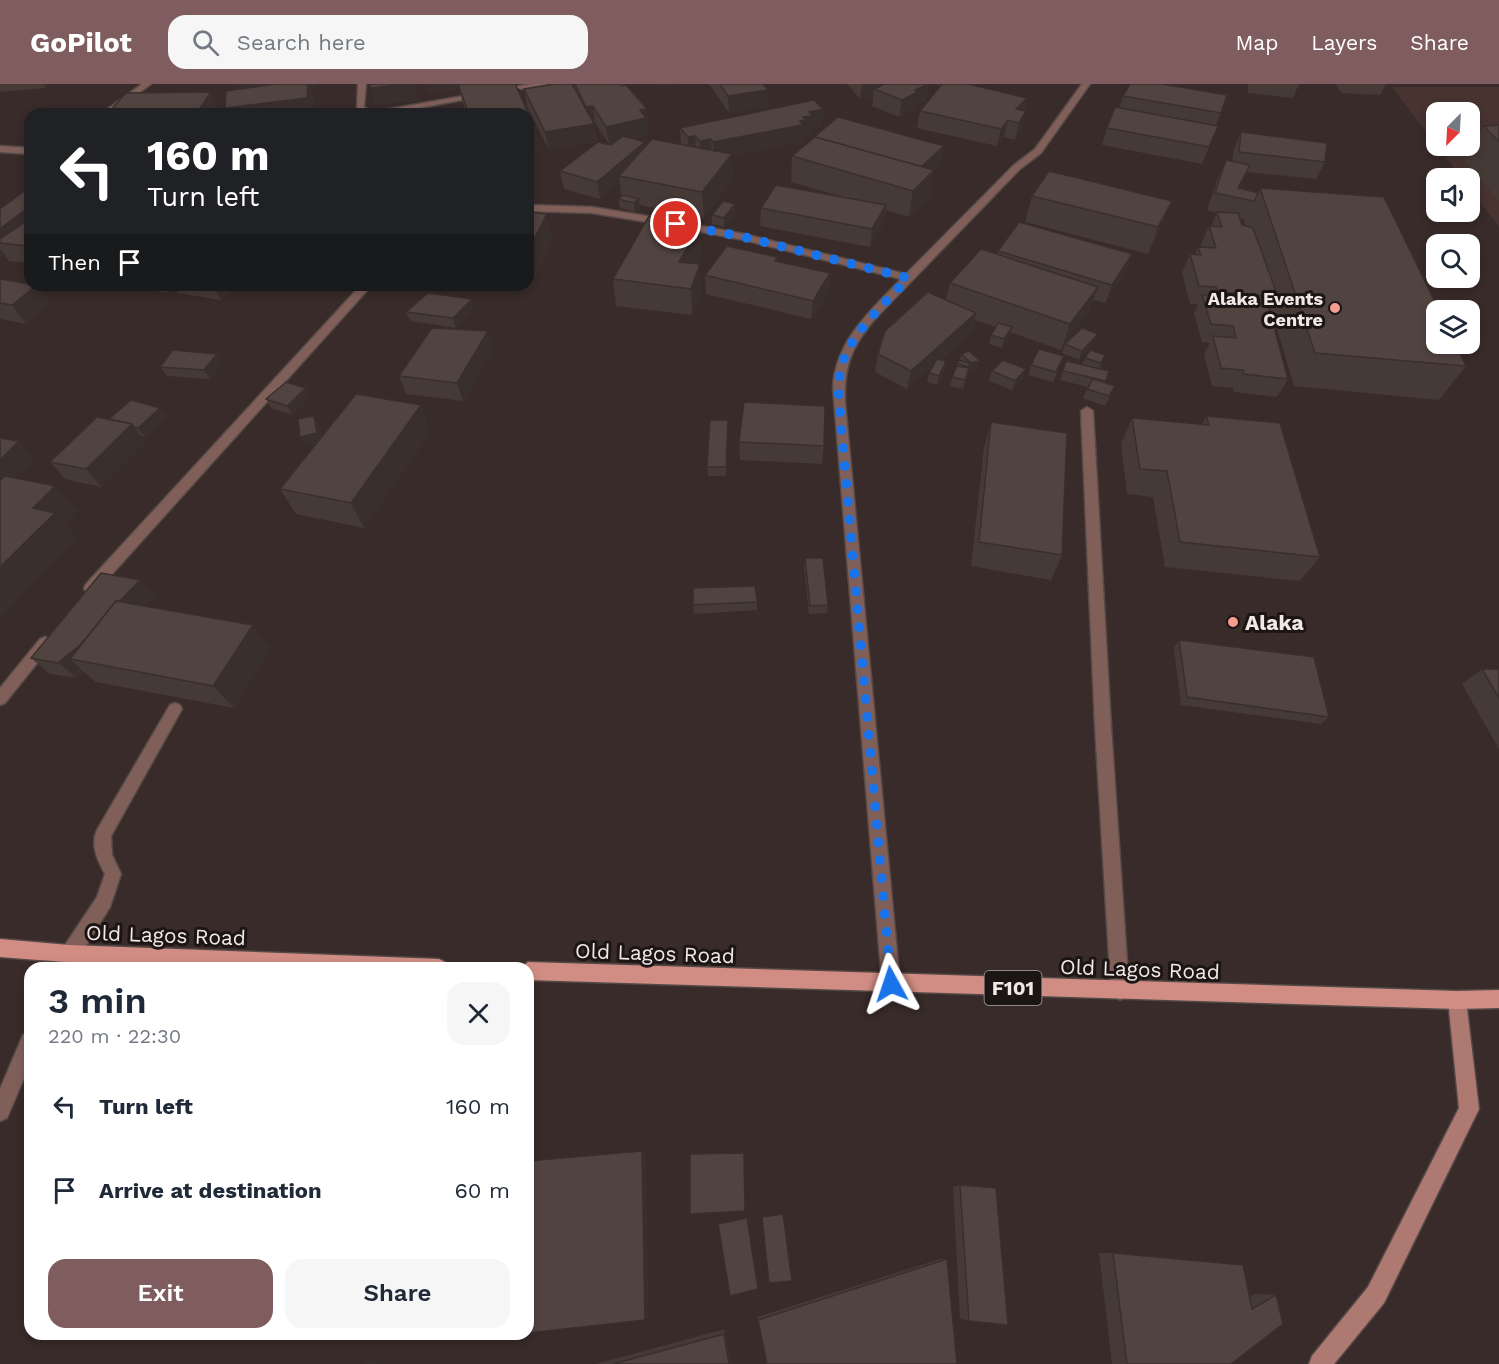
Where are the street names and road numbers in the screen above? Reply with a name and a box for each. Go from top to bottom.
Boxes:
street label: Old Lagos Road [86,920,246,950]
street label: Old Lagos Road [575,938,735,968]
street label: Old Lagos Road [1060,954,1220,984]
road number: F101 [984,971,1042,1005]

